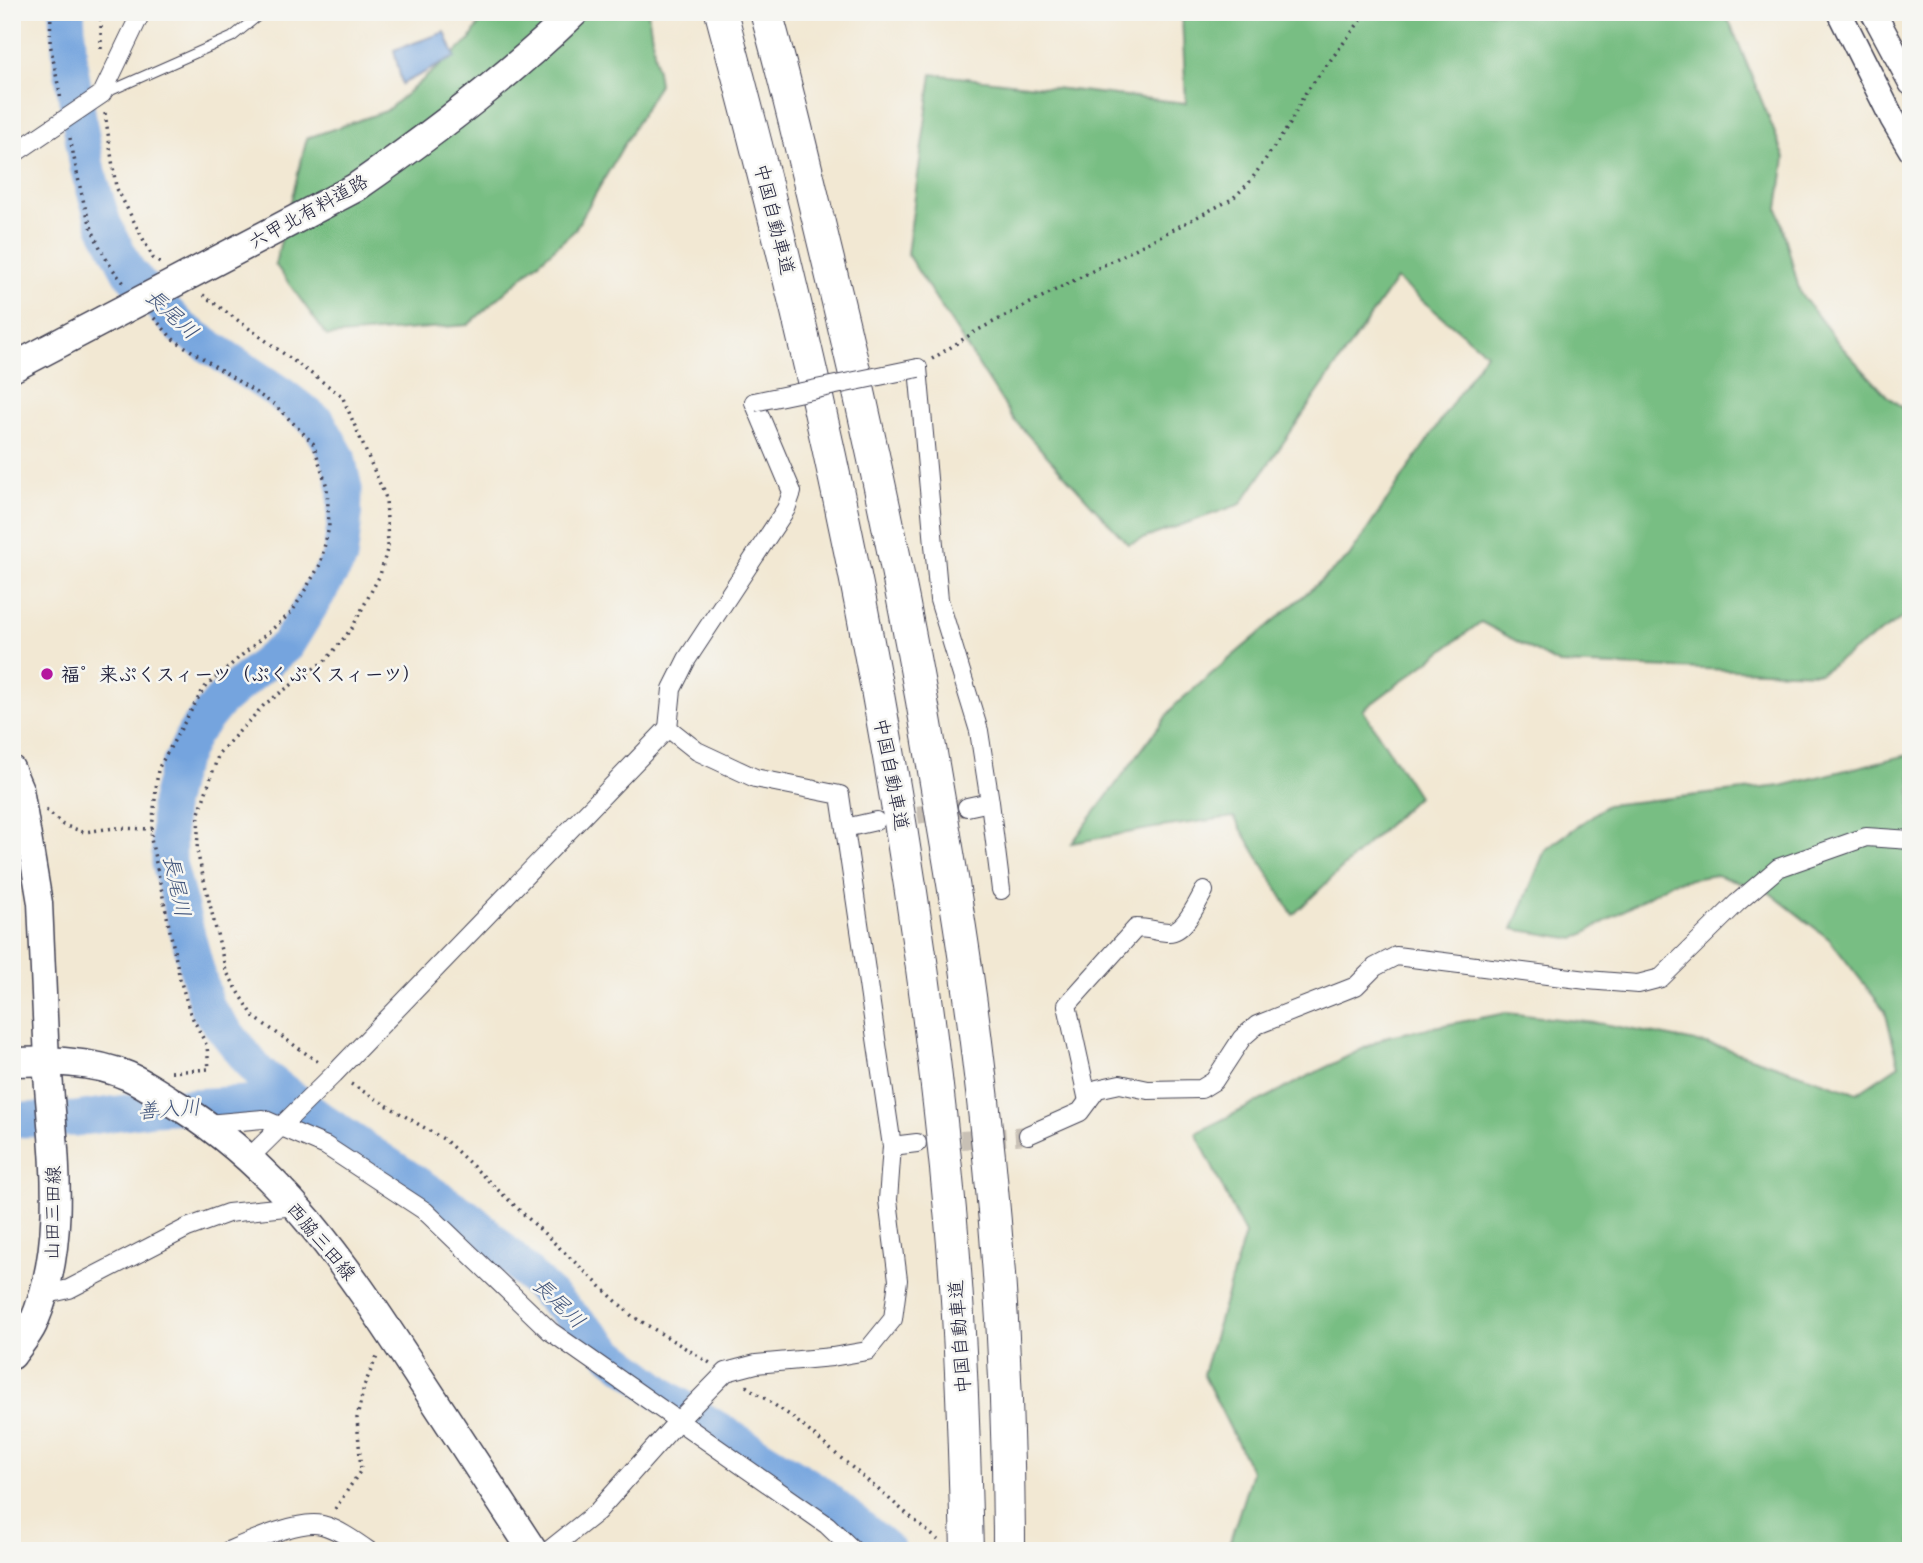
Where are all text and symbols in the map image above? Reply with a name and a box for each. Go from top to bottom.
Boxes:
street label: 中国自動車道 [750,161,800,277]
street label: 六甲北有料道路 [244,168,372,254]
water label: 長尾川 [140,282,205,345]
place label: 福゜来ぷくスィーツ（ぷくぷくスィーツ） [61,662,421,686]
marker: 福゜来ぷくスィーツ（ぷくぷくスィーツ） [39,666,55,682]
street label: 中国自動車道 [869,716,915,832]
water label: 長尾川 [158,852,197,920]
water label: 善入川 [137,1093,201,1124]
street label: 山田三田線 [39,1165,65,1261]
street label: 西脇三田線 [282,1197,362,1285]
water label: 長尾川 [527,1271,591,1334]
street label: 中国自動車道 [943,1279,975,1395]

